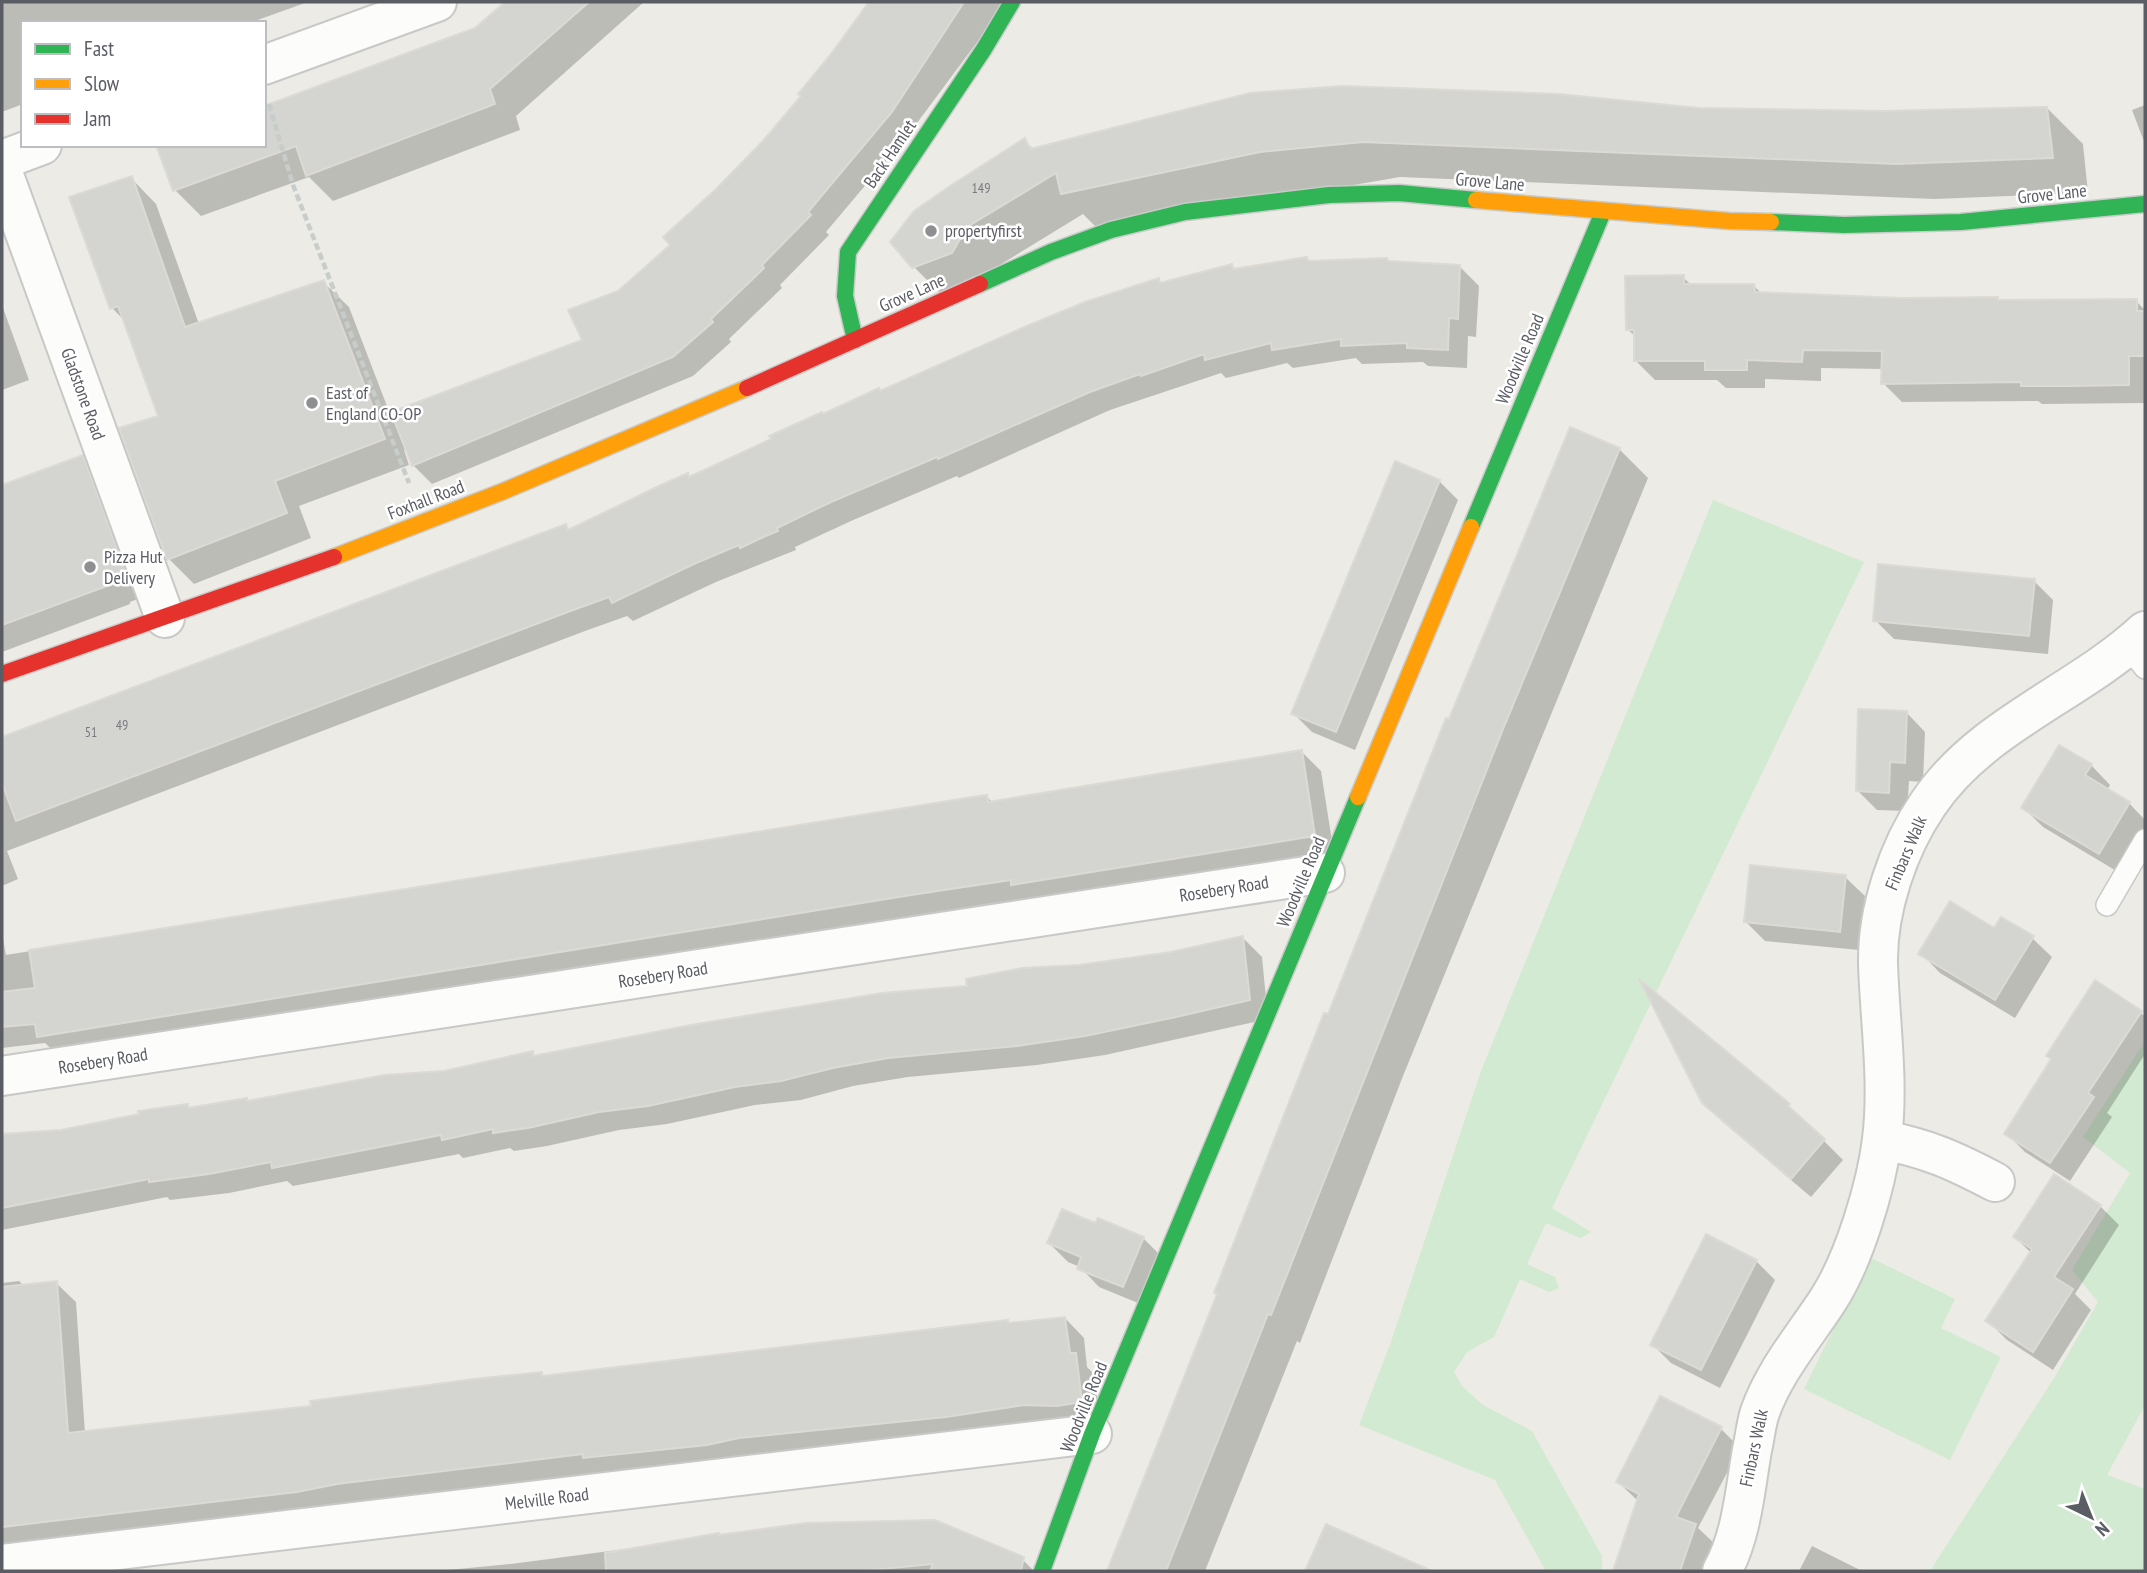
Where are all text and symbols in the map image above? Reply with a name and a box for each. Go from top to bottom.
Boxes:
legend [21,21,266,147]
text: Fast [84,35,114,62]
text: Slow [84,70,120,97]
text: Jam [83,105,111,132]
street label: Back Hamlet [858,115,921,192]
street label: Grove Lane [1454,167,1526,196]
street label: Grove Lane [2016,178,2088,209]
house number: 149 [972,179,990,197]
place label: propertyfirst [945,219,1022,242]
marker: propertyfirst [923,223,939,239]
street label: Grove Lane [875,268,948,317]
street label: Woodville Road [1490,310,1549,407]
street label: Gladstone Road [56,345,111,443]
place label: East of England CO-OP [326,381,421,425]
marker: East of England CO-OP [304,395,320,411]
street label: Foxhall Road [384,474,467,525]
place label: Pizza Hut Delivery [104,545,162,589]
marker: Pizza Hut Delivery [82,559,98,575]
house number: 49 [116,716,128,734]
house number: 51 [85,723,97,741]
street label: Finbars Walk [1880,812,1931,894]
street label: Woodville Road [1271,833,1330,930]
street label: Rosebery Road [1178,870,1270,907]
street label: Rosebery Road [617,956,709,993]
street label: Rosebery Road [57,1042,149,1079]
street label: Woodville Road [1055,1358,1112,1456]
street label: Finbars Walk [1734,1407,1773,1489]
street label: Melville Road [504,1482,590,1515]
north arrow [2056,1482,2126,1552]
text: N [2091,1517,2115,1542]

